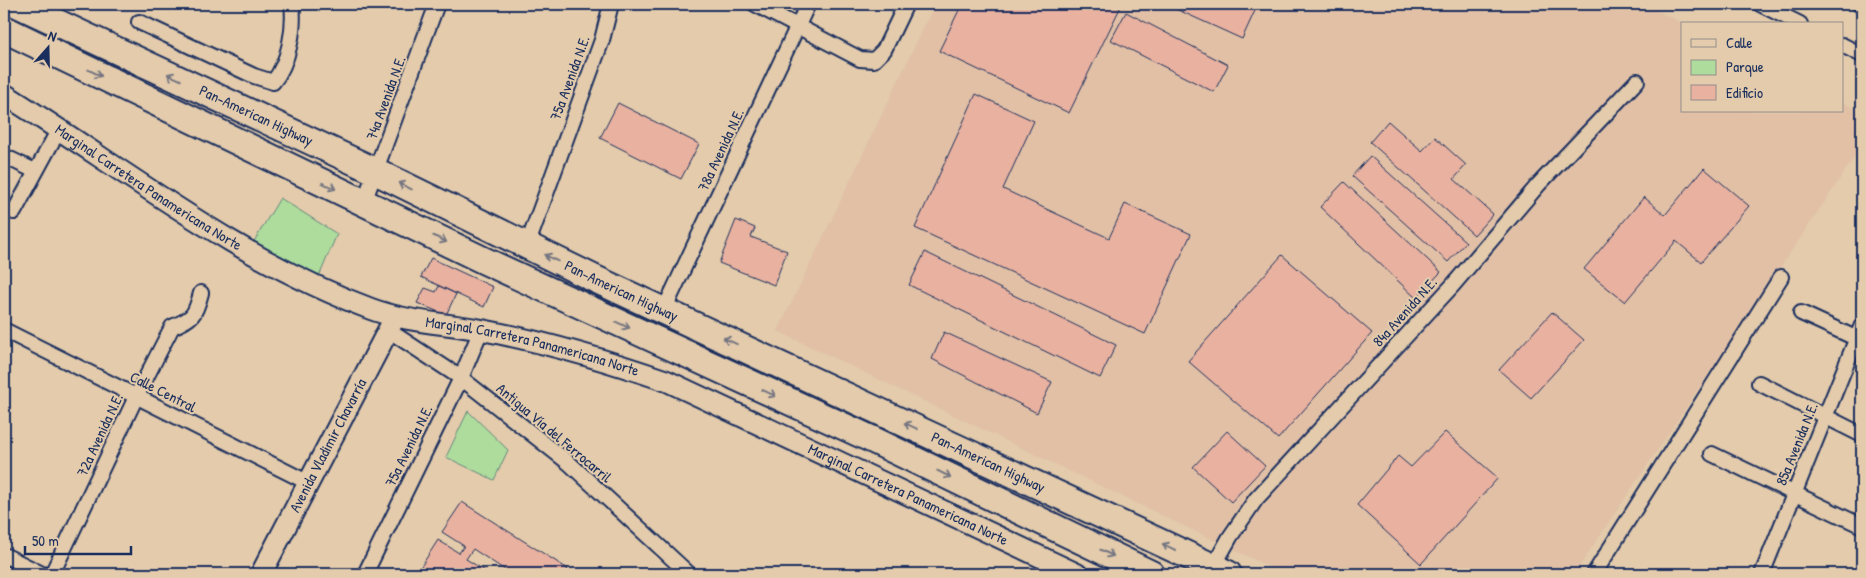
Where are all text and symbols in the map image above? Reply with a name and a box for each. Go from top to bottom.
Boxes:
north arrow [22,22,72,72]
legend [1681,22,1844,112]
text: N [46,25,60,46]
text: Calle [1726,32,1753,53]
street label: 75a Avenida N.E. [544,33,595,123]
street label: 74a Avenida N.E. [361,53,410,143]
text: Parque [1726,56,1764,77]
one-way arrow [87,69,102,78]
one-way arrow [167,72,182,81]
street label: Pan-American Highway [196,80,317,151]
text: Edificio [1726,82,1763,103]
street label: 78a Avenida N.E. [692,105,749,195]
street label: Marginal Carretera Panamericana Norte [51,119,246,255]
one-way arrow [398,181,413,190]
one-way arrow [321,182,336,191]
one-way arrow [432,234,447,244]
one-way arrow [544,253,559,262]
street label: Pan-American Highway [561,255,682,326]
street label: 84a Avenida N.E. [1368,272,1442,351]
street label: Marginal Carretera Panamericana Norte [424,311,642,381]
one-way arrow [615,321,630,330]
one-way arrow [723,336,738,345]
street label: Calle Central [126,366,200,417]
street label: Avenida Vladimir Chavarría [284,375,371,516]
street label: Antigua Vía del Ferrocarril [492,378,617,487]
one-way arrow [761,388,776,398]
street label: 72a Avenida N.E. [71,390,128,480]
street label: 85a Avenida N.E. [1770,399,1823,488]
street label: 75a Avenida N.E. [380,401,437,490]
one-way arrow [904,421,919,430]
street label: Pan-American Highway [928,426,1049,497]
street label: Marginal Carretera Panamericana Norte [805,438,1012,550]
one-way arrow [936,470,951,479]
scale bar [25,523,131,555]
text: 50 m [32,530,59,551]
one-way arrow [1162,541,1177,551]
one-way arrow [1099,549,1114,558]

